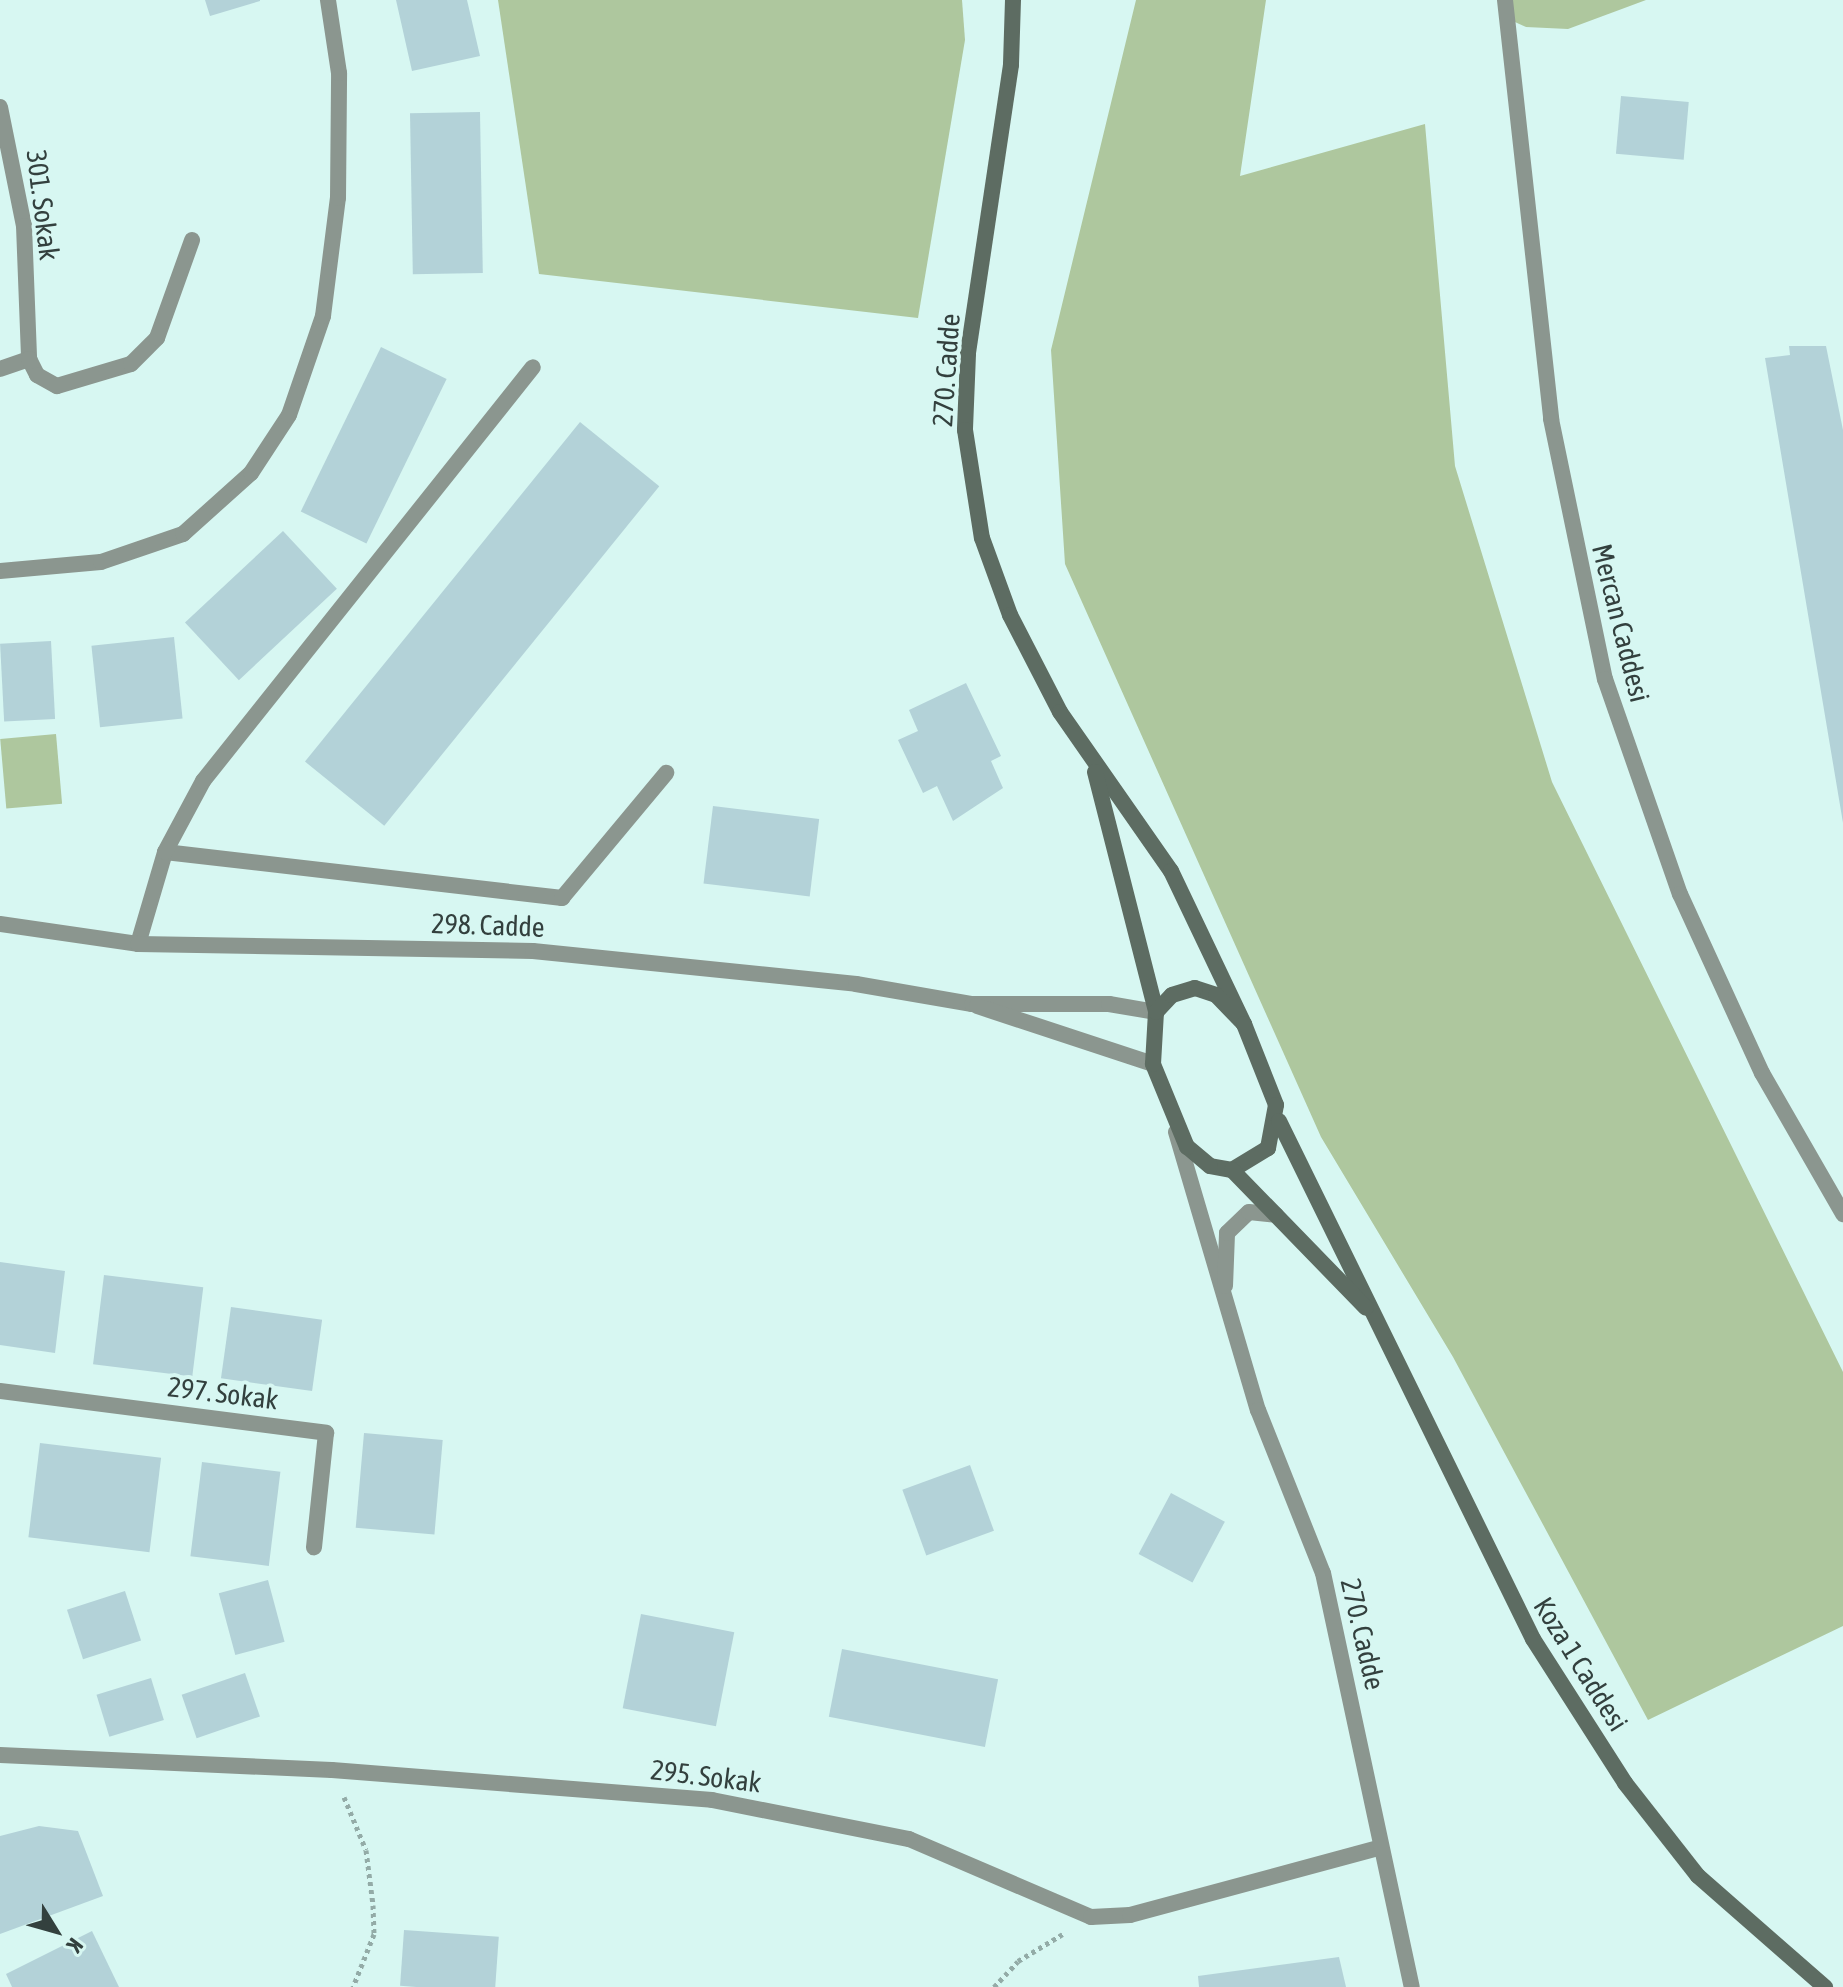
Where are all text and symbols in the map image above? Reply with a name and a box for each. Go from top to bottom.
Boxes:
street label: 301. Sokak [20,148,66,262]
street label: 270. Cadde [925,312,967,428]
street label: Mercan Caddesi [1585,540,1657,706]
street label: 298. Cadde [431,906,545,944]
street label: 297. Sokak [166,1370,280,1416]
street label: 270. Cadde [1334,1575,1392,1693]
street label: Koza 1 Caddesi [1527,1591,1635,1737]
street label: 295. Sokak [649,1753,763,1799]
north arrow [16,1891,96,1971]
text: K [62,1933,89,1958]

